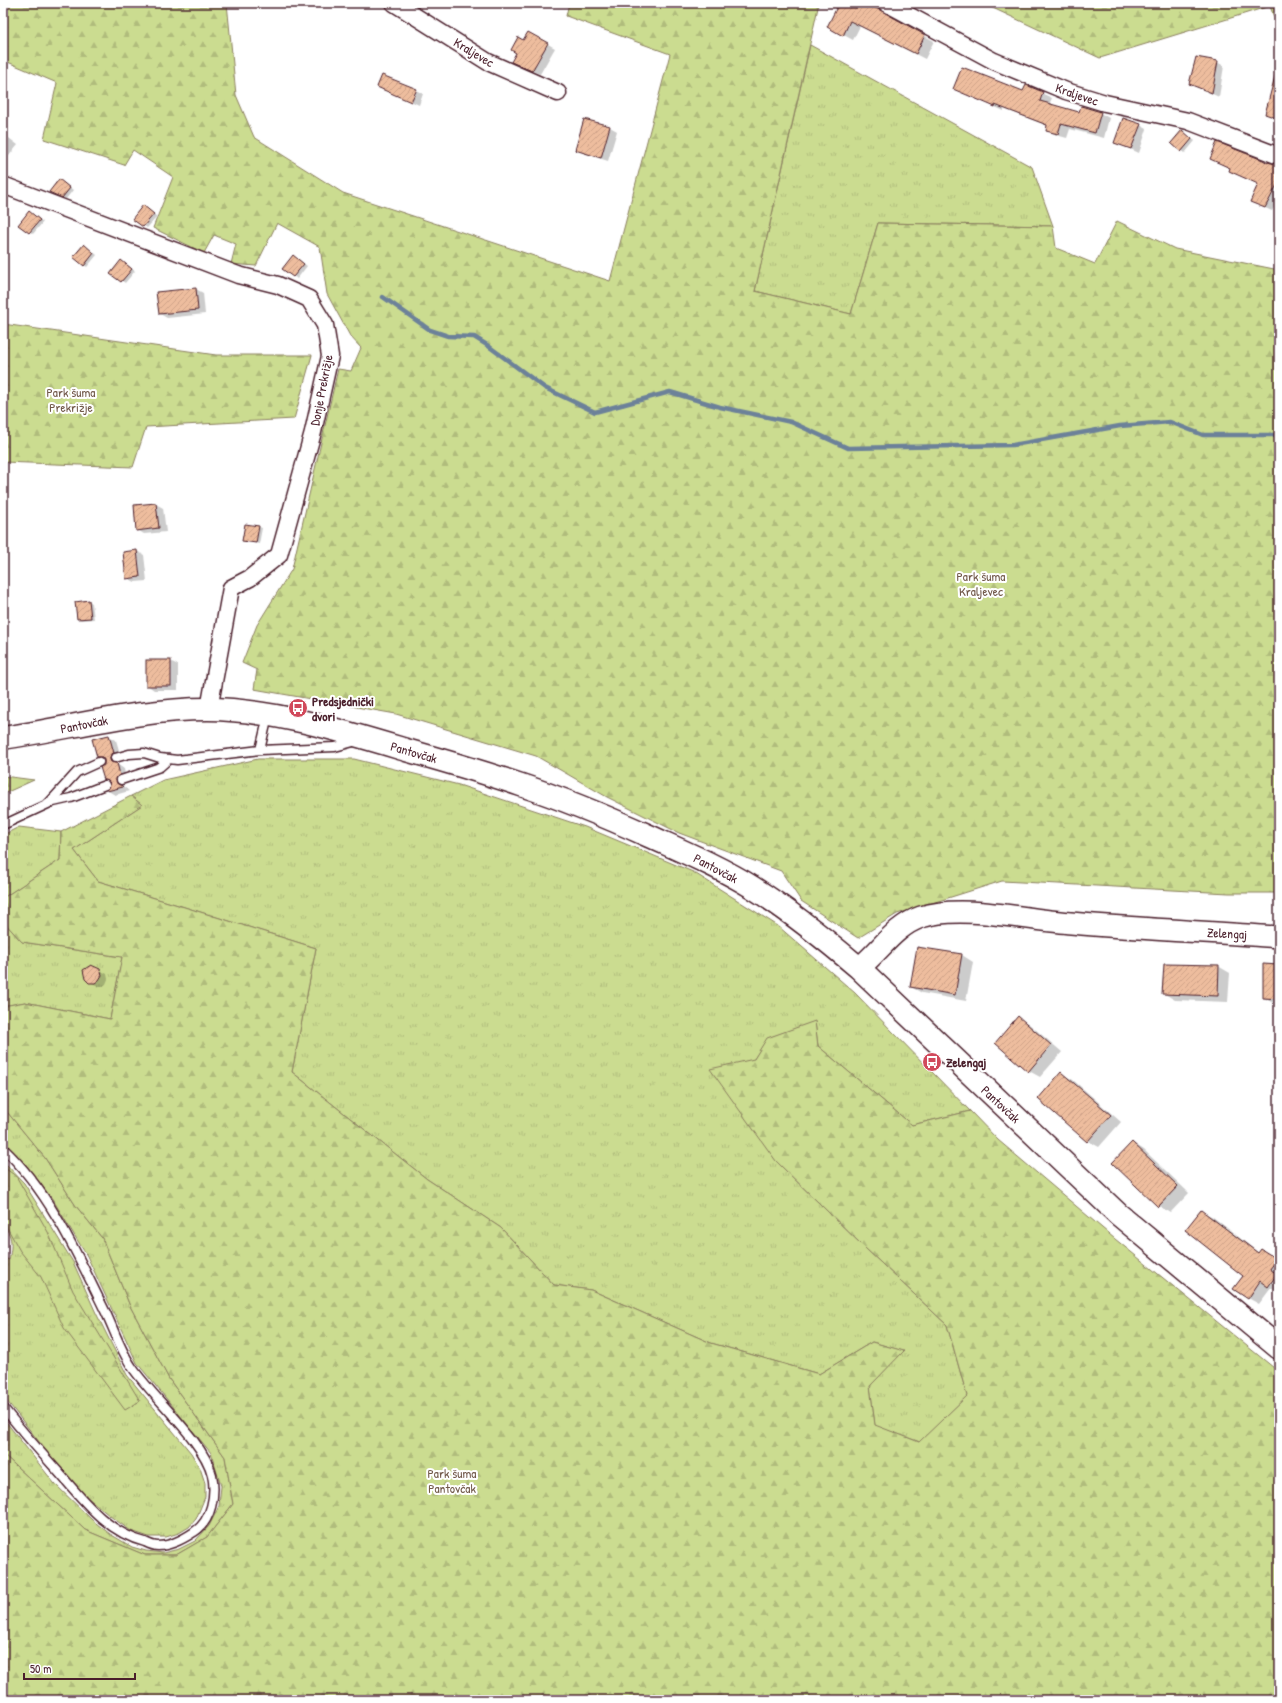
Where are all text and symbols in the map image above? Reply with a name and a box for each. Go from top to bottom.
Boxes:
street label: Kraljevec [451,33,497,71]
street label: Kraljevec [1053,78,1101,110]
street label: Donje Prekrižje [305,353,337,427]
park label: Park šuma Prekrižje [47,383,95,416]
park label: Park šuma Kraljevec [957,567,1005,600]
place label: Predsjednički dvori [312,692,374,725]
bus stop icon: Predsjednički dvori [287,697,309,719]
street label: Pantovčak [59,711,110,737]
street label: Pantovčak [389,737,440,767]
street label: Pantovčak [691,849,742,887]
street label: Zelengaj [1206,923,1248,943]
bus stop icon: Zelengaj [921,1051,943,1073]
place label: Zelengaj [946,1053,986,1072]
street label: Pantovčak [977,1081,1025,1127]
park label: Park šuma Pantovčak [428,1464,476,1497]
scale bar [24,1655,135,1681]
text: 50 m [30,1660,51,1677]

